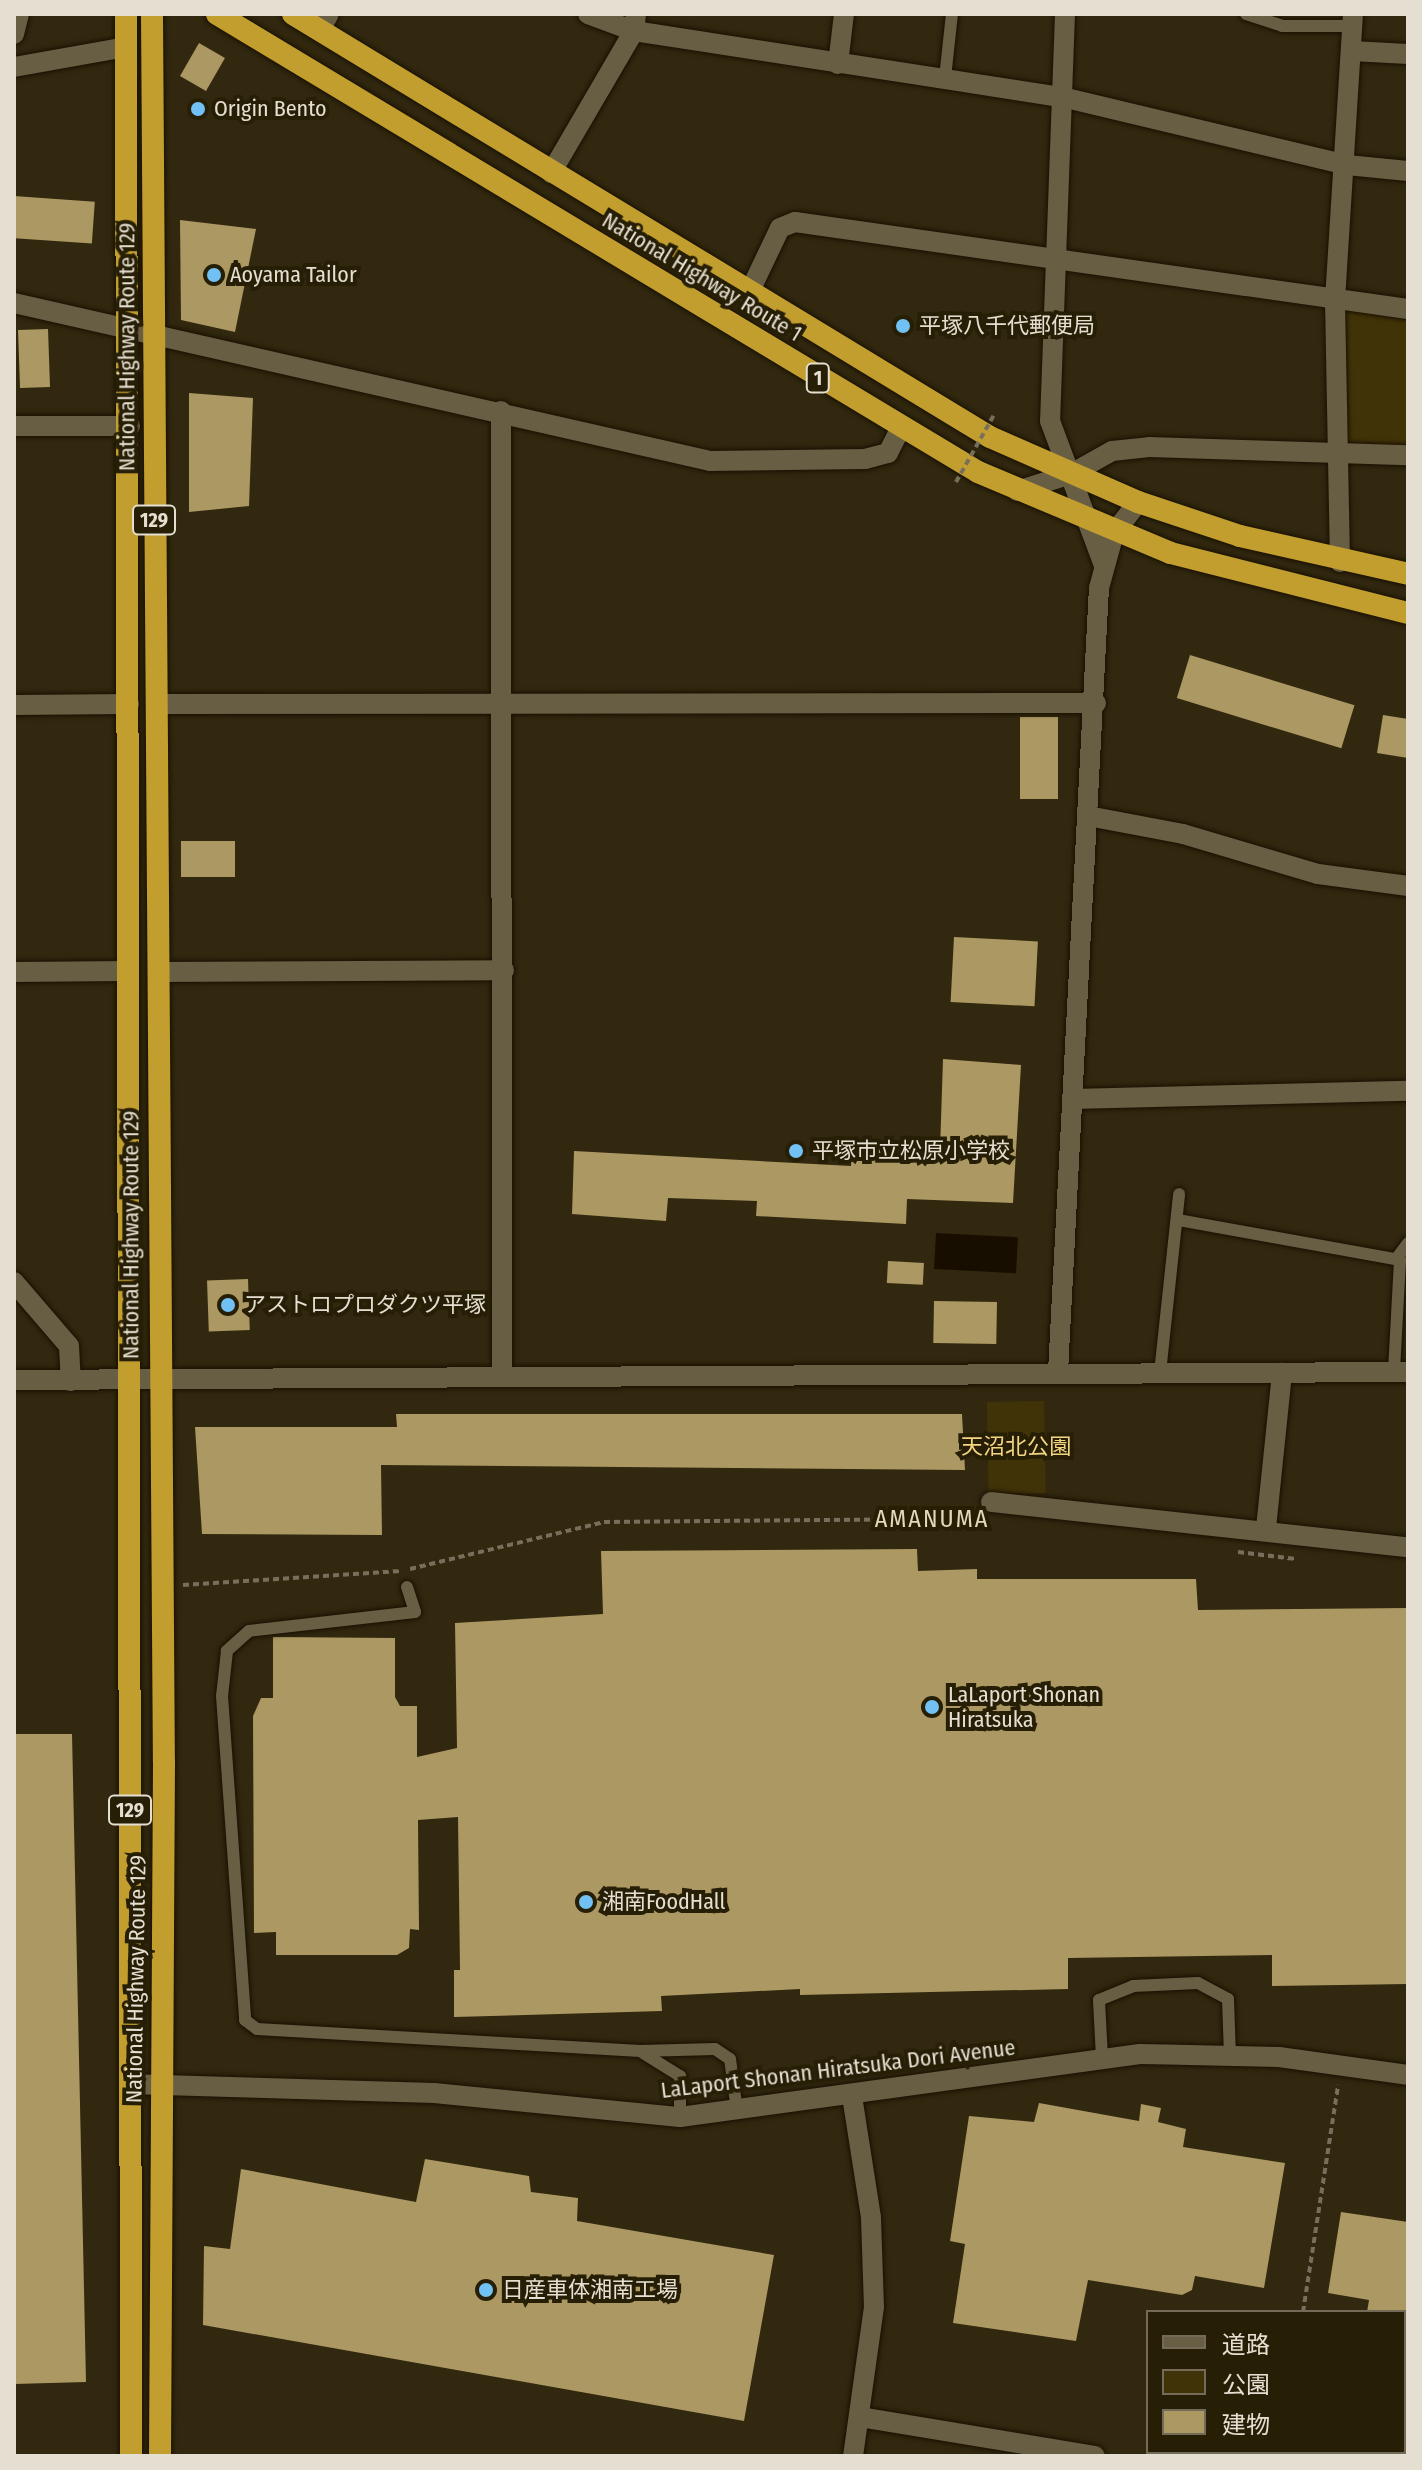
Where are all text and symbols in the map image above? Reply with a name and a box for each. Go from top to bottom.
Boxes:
place label: Origin Bento [214,96,327,122]
marker: Origin Bento [189,100,207,118]
street label: National Highway Route 1 [597,207,807,347]
street label: National Highway Route 129 [114,223,140,471]
place label: Aoyama Tailor [230,262,357,288]
marker: Aoyama Tailor [205,266,223,284]
place label: 平塚八千代郵便局 [919,313,1095,339]
marker: 平塚八千代郵便局 [894,317,912,335]
road number: 1 [804,362,832,394]
road number: 129 [132,504,176,536]
street label: National Highway Route 129 [118,1111,144,1359]
place label: 平塚市立松原小学校 [812,1138,1010,1164]
marker: 平塚市立松原小学校 [787,1142,805,1160]
place label: アストロプロダクツ平塚 [244,1292,486,1318]
marker: アストロプロダクツ平塚 [219,1296,237,1314]
park label: 天沼北公園 [961,1434,1071,1460]
district label: AMANUMA [875,1506,989,1534]
place label: LaLaport Shonan Hiratsuka [948,1681,1100,1732]
marker: LaLaport Shonan Hiratsuka [923,1698,941,1716]
road number: 129 [108,1794,152,1826]
street label: National Highway Route 129 [121,1855,151,2103]
place label: 湘南FoodHall [602,1889,725,1915]
marker: 湘南FoodHall [577,1893,595,1911]
street label: LaLaport Shonan Hiratsuka Dori Avenue [659,2034,1017,2104]
place label: 日産車体湘南工場 [502,2277,678,2303]
marker: 日産車体湘南工場 [477,2281,495,2299]
legend [1146,2310,1406,2454]
text: 道路 [1222,2331,1270,2359]
text: 公園 [1222,2371,1270,2399]
text: 建物 [1222,2411,1270,2439]

